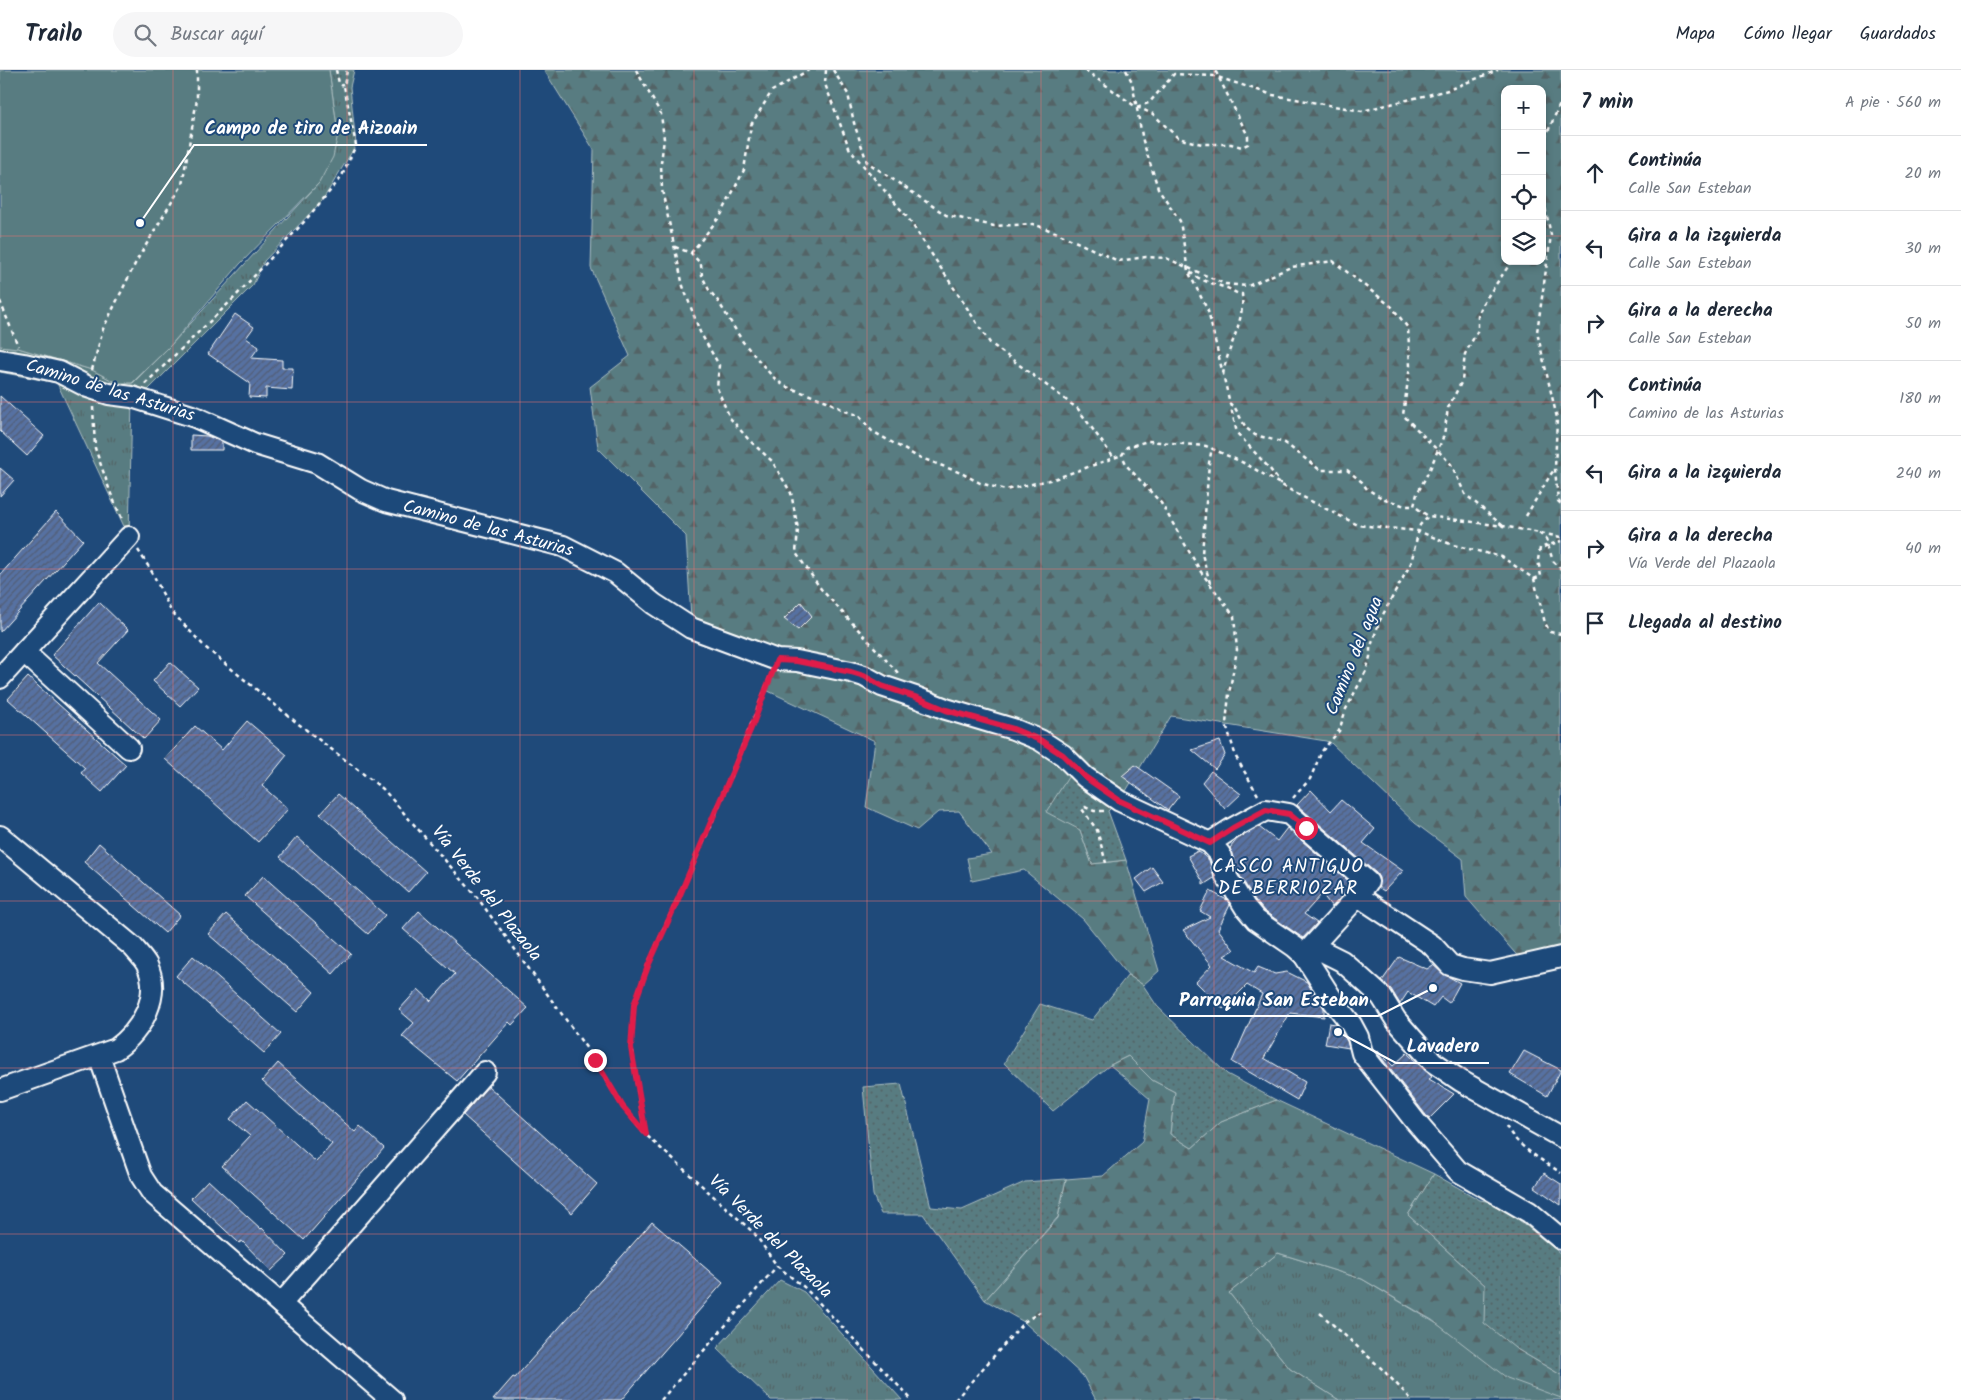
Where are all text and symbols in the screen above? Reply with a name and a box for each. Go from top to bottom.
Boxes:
search box [113,12,463,57]
text: Trailo [25,15,83,54]
text: Buscar aquí [171,20,263,50]
text: Mapa [1676,20,1715,49]
text: Cómo llegar [1743,20,1832,49]
text: Guardados [1860,20,1936,49]
icon: search [131,21,159,49]
map controls [1501,85,1546,265]
button: + [1501,85,1546,130]
text: 7 min [1581,86,1633,119]
text: A pie · 560 m [1845,90,1941,115]
callout: Campo de tiro de Aizoain [194,111,427,145]
text: Campo de tiro de Aizoain [204,114,418,144]
button: − [1501,130,1546,175]
text: Continúa [1628,146,1702,176]
icon: ahead [1581,159,1609,187]
text: 20 m [1905,161,1941,186]
button: locate [1501,175,1546,220]
text: Calle San Esteban [1628,176,1752,201]
button: layers [1501,220,1546,265]
text: Gira a la izquierda [1628,221,1781,251]
icon: left [1581,234,1609,262]
text: 30 m [1905,236,1941,261]
text: Calle San Esteban [1628,251,1752,276]
text: Gira a la derecha [1628,296,1773,326]
icon: right [1581,309,1609,337]
text: 50 m [1905,311,1941,336]
text: Calle San Esteban [1628,326,1752,351]
street label: Camino de las Asturias [22,351,198,431]
text: Continúa [1628,371,1702,401]
icon: ahead [1581,384,1609,412]
text: 180 m [1899,386,1941,411]
text: Camino de las Asturias [1628,401,1784,426]
text: Gira a la izquierda [1628,458,1781,488]
icon: left [1581,459,1609,487]
text: 240 m [1896,461,1941,486]
street label: Camino de las Asturias [400,492,577,566]
text: Gira a la derecha [1628,521,1773,551]
icon: right [1581,534,1609,562]
text: 40 m [1905,536,1941,561]
text: Vía Verde del Plazaola [1628,551,1776,576]
street label: Camino del agua [1318,592,1392,720]
text: Llegada al destino [1628,608,1782,638]
icon: arrive [1581,609,1609,637]
route start [1295,817,1318,840]
street label: Vía Verde del Plazaola [423,820,549,968]
district label: CASCO ANTIGUO DE BERRIOZAR [1212,852,1364,904]
callout: Parroquia San Esteban [1169,982,1378,1016]
text: Parroquia San Esteban [1179,986,1369,1016]
callout: Lavadero [1396,1029,1489,1063]
text: Lavadero [1407,1032,1480,1062]
route end [584,1049,607,1072]
street label: Vía Verde del Plazaola [701,1168,839,1306]

